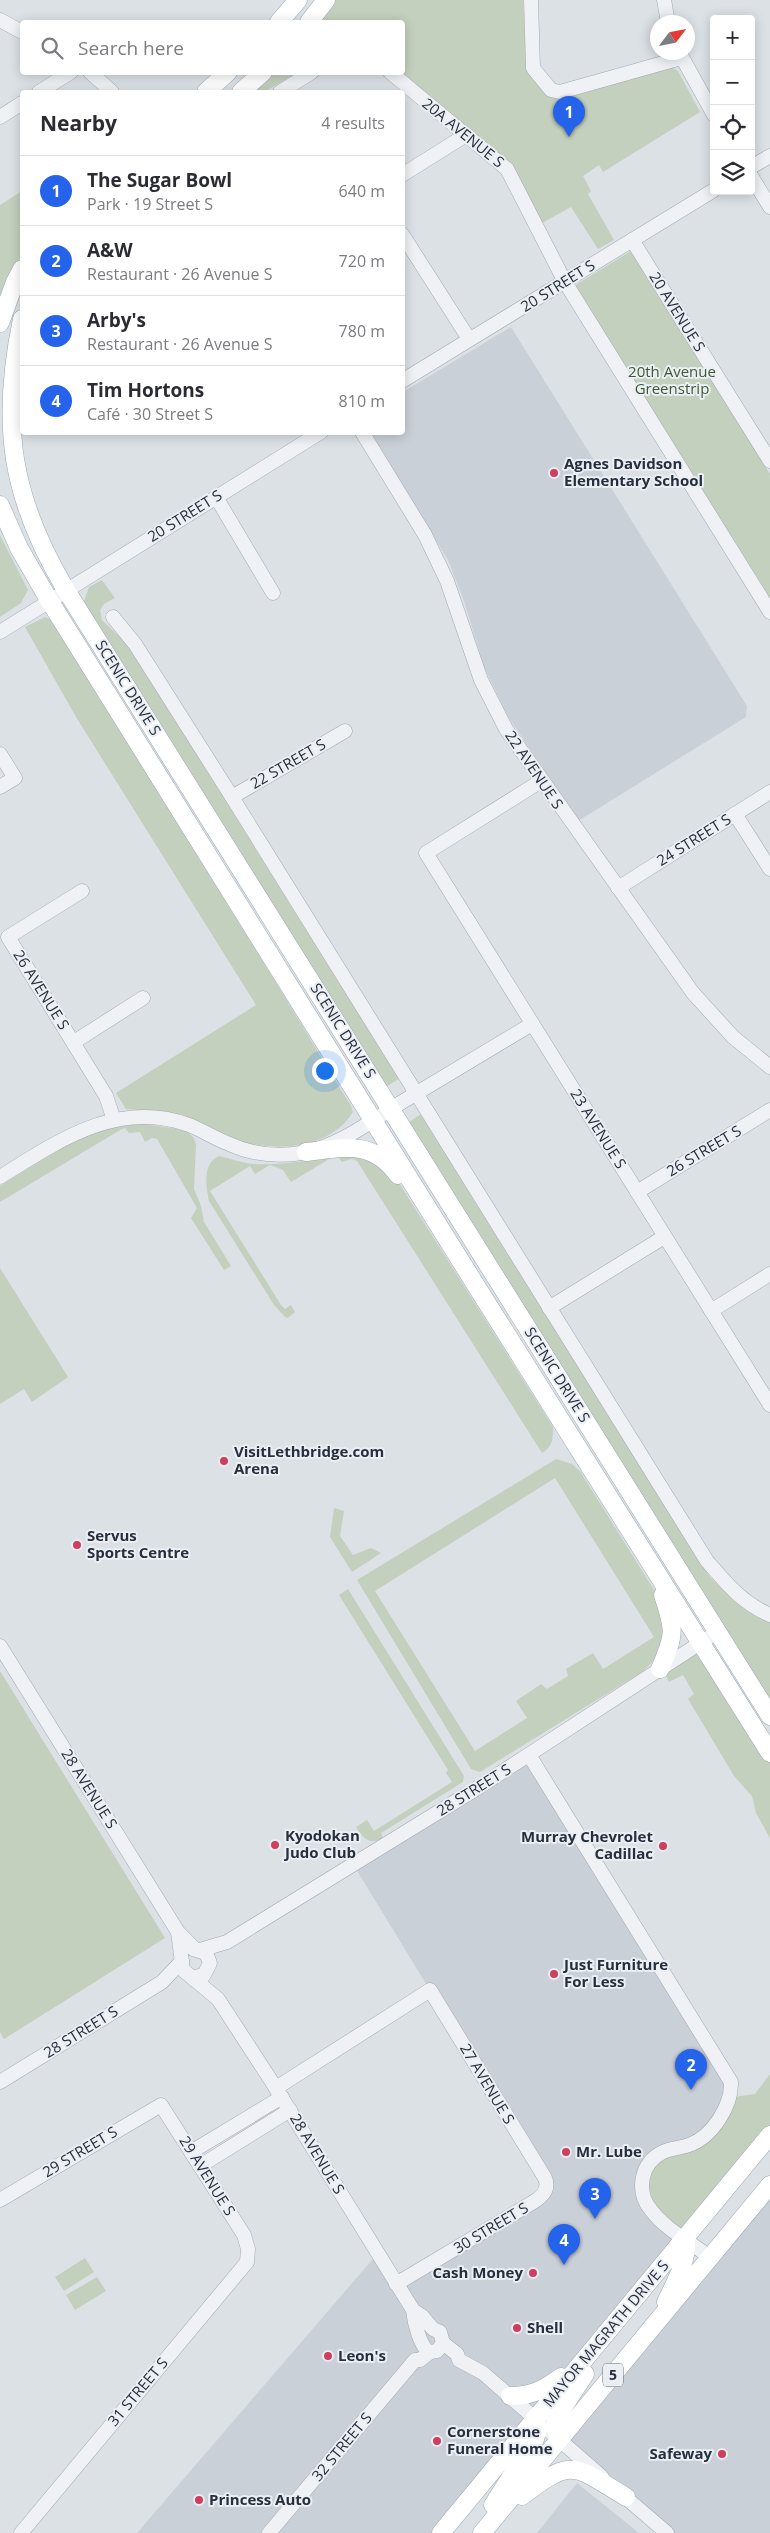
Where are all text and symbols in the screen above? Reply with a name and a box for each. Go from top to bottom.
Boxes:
north arrow [650,15,695,60]
map controls [710,15,755,195]
button: + [710,15,755,60]
search box [20,20,405,75]
icon: search [38,34,66,62]
text: Search here [78,35,184,61]
button: − [710,60,755,105]
street label: 20A AVENUE S [418,93,509,171]
pin: 1 [553,96,585,137]
button: locate [710,105,755,150]
text: Nearby [40,109,117,137]
text: 4 results [321,112,385,134]
button: layers [710,150,755,195]
text: The Sugar Bowl [87,167,232,193]
text: 1 [51,180,61,202]
text: 640 m [339,180,385,202]
text: Park · 19 Street S [87,193,213,215]
text: A&W [87,237,133,263]
text: 2 [51,250,61,272]
text: 720 m [339,250,385,272]
street label: 20 STREET S [517,254,598,316]
text: Restaurant · 26 Avenue S [87,263,272,285]
street label: 20 AVENUE S [645,268,710,355]
text: Arby's [87,307,146,333]
text: 3 [51,320,61,342]
text: 780 m [339,320,385,342]
text: Restaurant · 26 Avenue S [87,333,272,355]
park label: 20th Avenue Greenstrip [628,361,716,398]
text: Tim Hortons [87,377,204,403]
text: 4 [51,390,61,412]
text: 810 m [339,390,385,412]
text: Café · 30 Street S [87,403,213,425]
place label: Agnes Davidson Elementary School [564,453,703,490]
marker: Agnes Davidson Elementary School [548,467,560,479]
street label: 20 STREET S [144,484,225,546]
street label: SCENIC DRIVE S [92,636,166,739]
street label: 22 AVENUE S [501,726,568,813]
street label: 22 STREET S [246,734,329,793]
street label: 24 STREET S [653,808,734,870]
street label: 26 AVENUE S [9,946,74,1033]
street label: SCENIC DRIVE S [307,979,381,1082]
your location [312,1058,338,1084]
street label: 23 AVENUE S [566,1085,631,1172]
street label: 26 STREET S [662,1120,745,1180]
street label: SCENIC DRIVE S [521,1323,595,1426]
place label: VisitLethbridge.com Arena [234,1441,384,1478]
marker: VisitLethbridge.com Arena [218,1455,230,1467]
place label: Servus Sports Centre [87,1525,189,1562]
marker: Servus Sports Centre [71,1539,83,1551]
street label: 28 AVENUE S [57,1745,122,1832]
street label: 28 STREET S [433,1758,514,1820]
place label: Kyodokan Judo Club [283,1825,360,1862]
place label: Murray Chevrolet Cadillac [521,1826,653,1863]
marker: Kyodokan Judo Club [269,1839,281,1851]
marker: Murray Chevrolet Cadillac [657,1840,669,1852]
place label: Just Furniture For Less [562,1954,668,1991]
marker: Just Furniture For Less [548,1968,560,1980]
street label: 28 STREET S [40,2000,121,2062]
street label: 27 AVENUE S [456,2040,520,2127]
pin: 2 [675,2049,707,2090]
street label: 28 AVENUE S [286,2110,350,2197]
street label: 29 STREET S [38,2121,121,2181]
street label: 29 AVENUE S [175,2132,240,2219]
place label: Mr. Lube [576,2141,642,2161]
marker: Mr. Lube [560,2146,572,2158]
pin: 3 [579,2178,611,2219]
street label: 30 STREET S [449,2197,532,2257]
pin: 4 [548,2224,580,2265]
street label: MAYOR MAGRATH DRIVE S [538,2256,673,2411]
place label: Cash Money [432,2262,523,2282]
marker: Cash Money [527,2267,539,2279]
place label: Shell [527,2317,563,2337]
marker: Shell [511,2322,523,2334]
place label: Leon's [338,2345,386,2365]
marker: Leon's [322,2350,334,2362]
street label: 31 STREET S [103,2353,172,2430]
road number: 5 [603,2364,623,2386]
street label: 32 STREET S [307,2408,376,2485]
place label: Cornerstone Funeral Home [447,2421,553,2458]
marker: Cornerstone Funeral Home [431,2435,443,2447]
place label: Safeway [650,2443,712,2463]
marker: Safeway [716,2448,728,2460]
place label: Princess Auto [209,2489,311,2509]
marker: Princess Auto [193,2494,205,2506]

